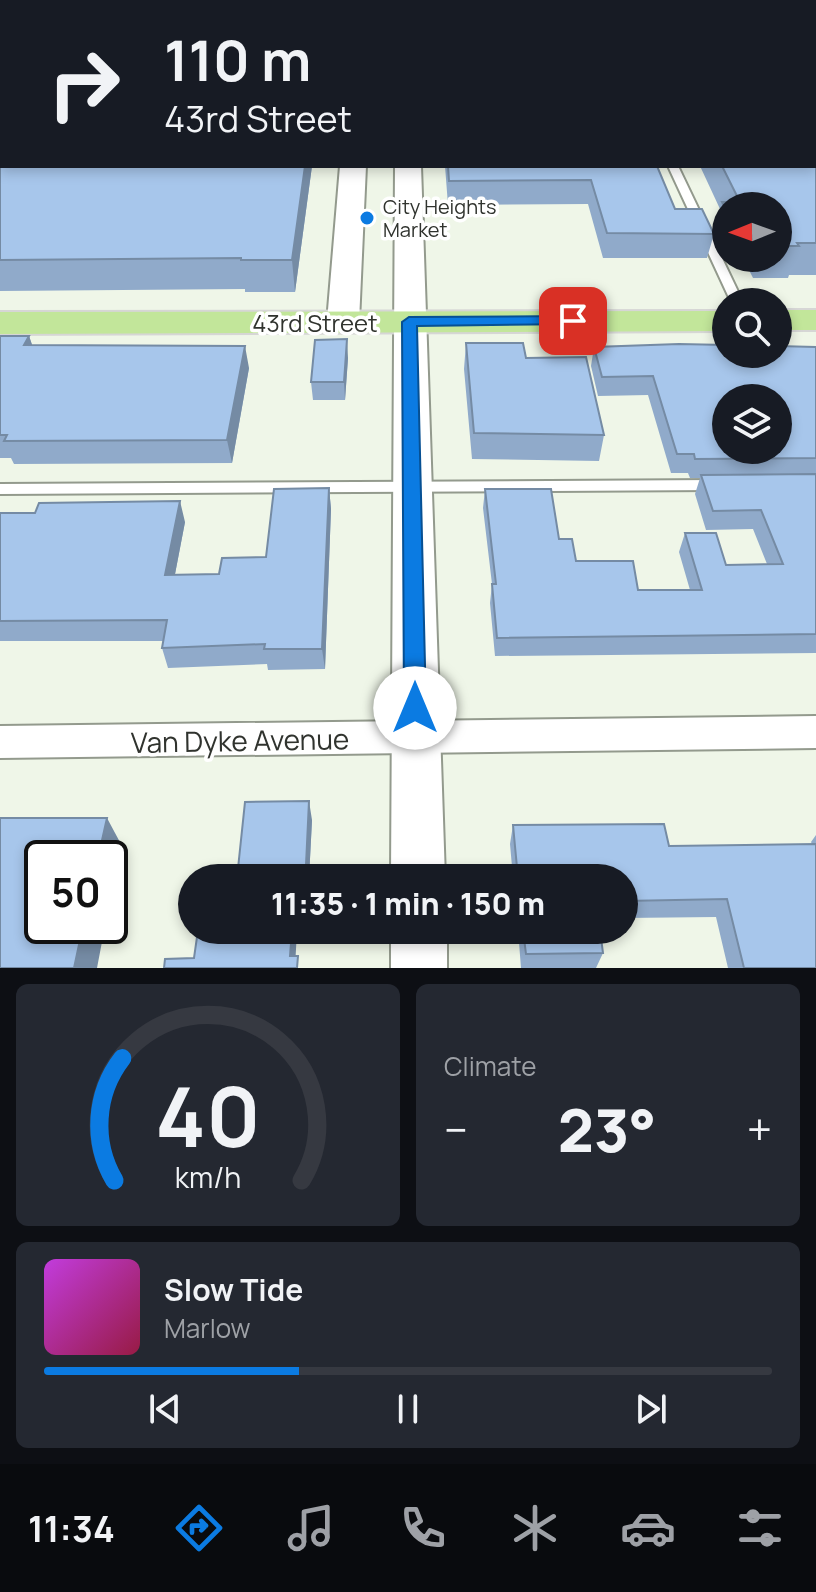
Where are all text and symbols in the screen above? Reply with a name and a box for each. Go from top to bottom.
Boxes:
text: 110 m [164,21,311,98]
icon: right [32,32,136,136]
text: 43rd Street [164,94,352,143]
north arrow [712,192,792,272]
map controls [712,192,792,464]
place label: City Heights Market [383,193,497,243]
marker: City Heights Market [358,209,376,227]
pin [539,287,607,355]
button: search [712,288,792,368]
icon: arrive [551,299,595,343]
street label: 43rd Street [252,306,378,339]
button: layers [712,384,792,464]
position arrow [373,666,457,750]
street label: Van Dyke Avenue [130,719,350,761]
speed limit sign: 50 [24,840,128,944]
text: 11:35 · 1 min · 150 m [271,883,545,924]
text: Climate [444,1048,536,1084]
text: 40 [155,1058,261,1172]
text: 23° [558,1088,657,1170]
text: − [444,1099,468,1159]
text: + [747,1099,772,1159]
text: km/h [175,1158,241,1197]
text: Slow Tide [164,1269,303,1310]
text: Marlow [164,1310,251,1346]
icon: previous [143,1387,187,1431]
icon: pause [386,1387,430,1431]
icon: next [629,1387,673,1431]
icon: directions [171,1500,227,1556]
icon: music [283,1500,339,1556]
icon: phone [395,1500,451,1556]
icon: climate [507,1500,563,1556]
icon: car [620,1500,676,1556]
icon: filters [732,1500,788,1556]
text: 11:34 [28,1504,115,1553]

